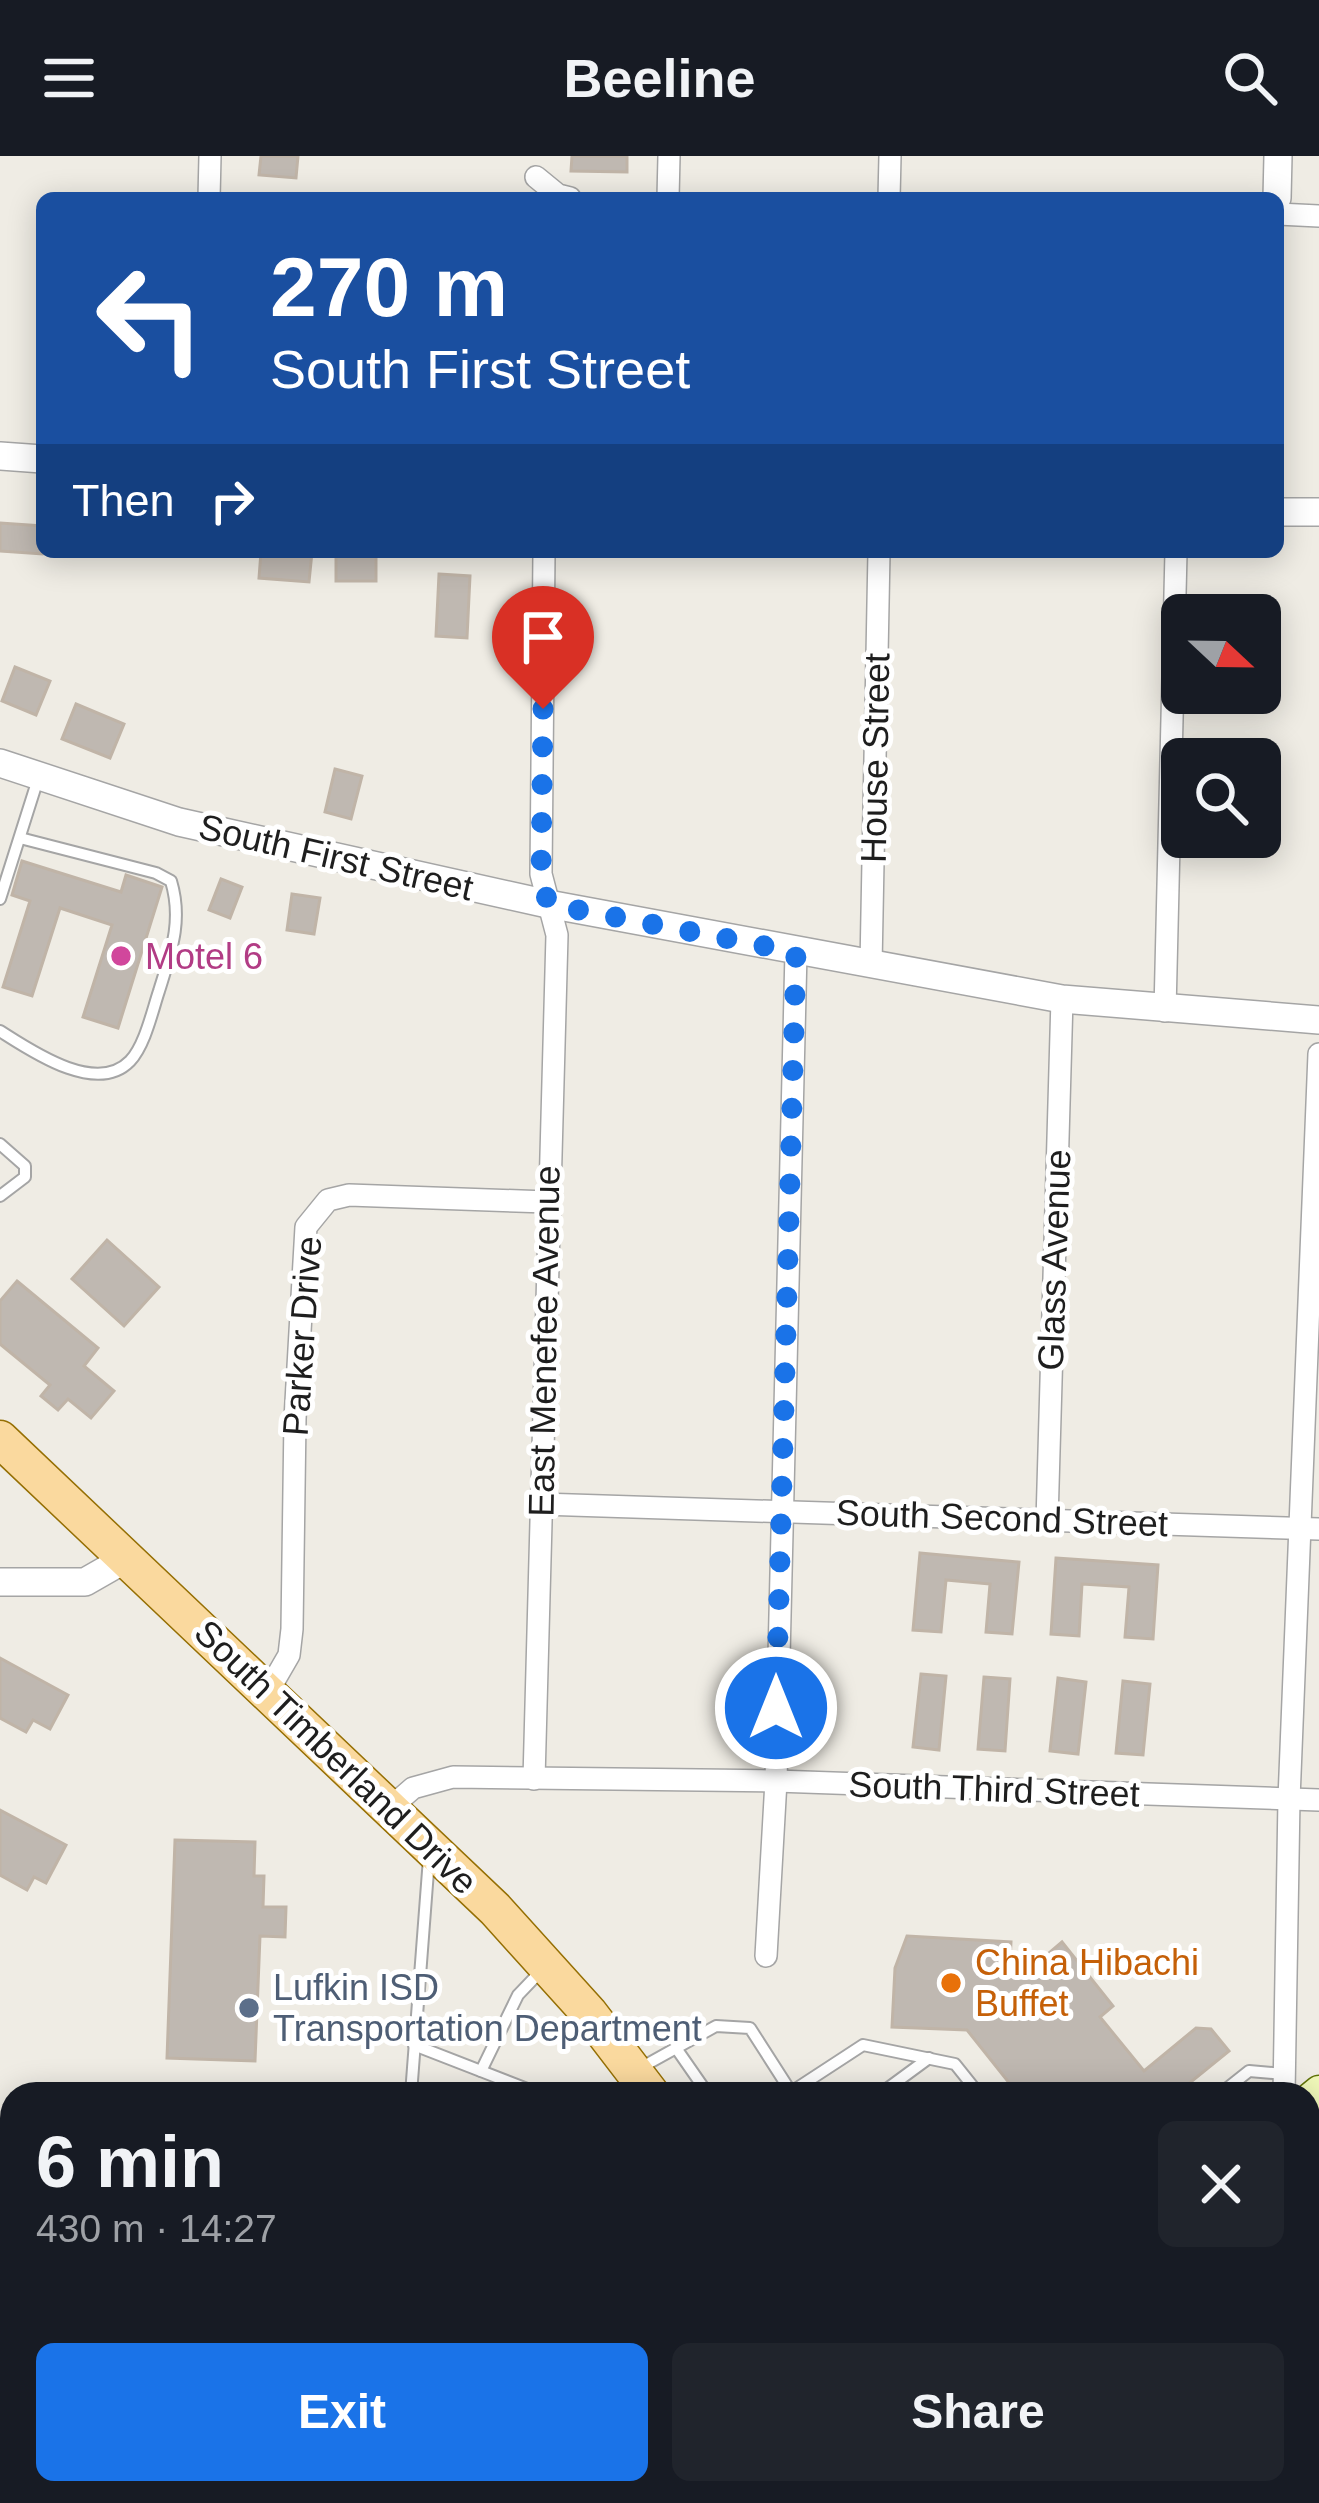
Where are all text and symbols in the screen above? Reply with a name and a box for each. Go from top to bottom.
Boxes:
icon: menu [36,45,102,111]
icon: search [1217,45,1283,111]
text: Beeline [563,48,756,108]
icon: left [72,240,228,396]
text: 270 m [270,240,508,334]
text: South First Street [270,339,690,399]
icon: right [199,468,265,534]
text: Then [72,475,175,526]
pin [492,586,594,709]
north arrow [1161,594,1281,714]
map controls [1161,594,1281,858]
icon: arrive [510,604,576,670]
street label: House Street [853,653,897,863]
button: search [1161,738,1281,858]
street label: South First Street [195,806,477,908]
place label: Motel 6 [145,936,263,977]
marker: Motel 6 [108,943,134,969]
street label: Glass Avenue [1030,1149,1078,1371]
street label: East Menefee Avenue [520,1165,568,1517]
street label: Parker Drive [275,1235,329,1437]
street label: South Second Street [835,1492,1169,1544]
street label: South Timberland Drive [186,1612,486,1902]
position arrow [713,1645,839,1771]
street label: South Third Street [848,1763,1140,1815]
place label: China Hibachi Buffet [975,1942,1199,2024]
place label: Lufkin ISD Transportation Department [273,1967,702,2049]
marker: China Hibachi Buffet [938,1970,964,1996]
marker: Lufkin ISD Transportation Department [236,1995,262,2021]
button: close [1158,2121,1284,2247]
text: 6 min [36,2122,224,2202]
text: 430 m · 14:27 [36,2207,277,2250]
button: Exit [36,2343,648,2481]
button: Share [672,2343,1284,2481]

